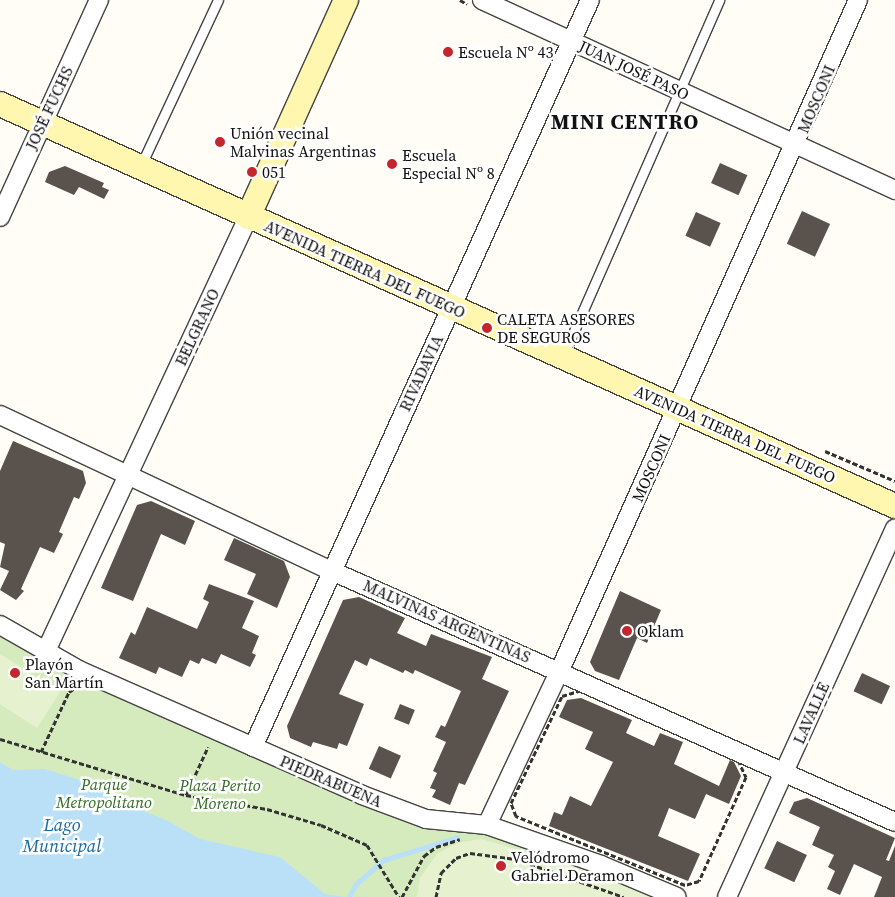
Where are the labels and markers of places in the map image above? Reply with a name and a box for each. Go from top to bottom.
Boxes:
place label: Escuela Nº 43 [458,42,554,62]
marker: Escuela Nº 43 [442,46,454,58]
place label: Unión vecinal Malvinas Argentinas [230,123,376,161]
marker: Unión vecinal Malvinas Argentinas [214,136,226,148]
place label: Escuela Especial Nº 8 [402,145,495,183]
marker: Escuela Especial Nº 8 [386,158,398,170]
place label: 051 [262,162,286,182]
marker: 051 [246,166,258,178]
place label: CALETA ASESORES DE SEGUROS [497,309,635,347]
marker: CALETA ASESORES DE SEGUROS [481,322,493,334]
place label: Oklam [637,621,684,641]
marker: Oklam [621,625,633,637]
place label: Playón San Martín [25,654,104,692]
marker: Playón San Martín [9,667,21,679]
place label: Velódromo Gabriel Deramon [511,847,634,885]
marker: Velódromo Gabriel Deramon [495,860,507,872]

